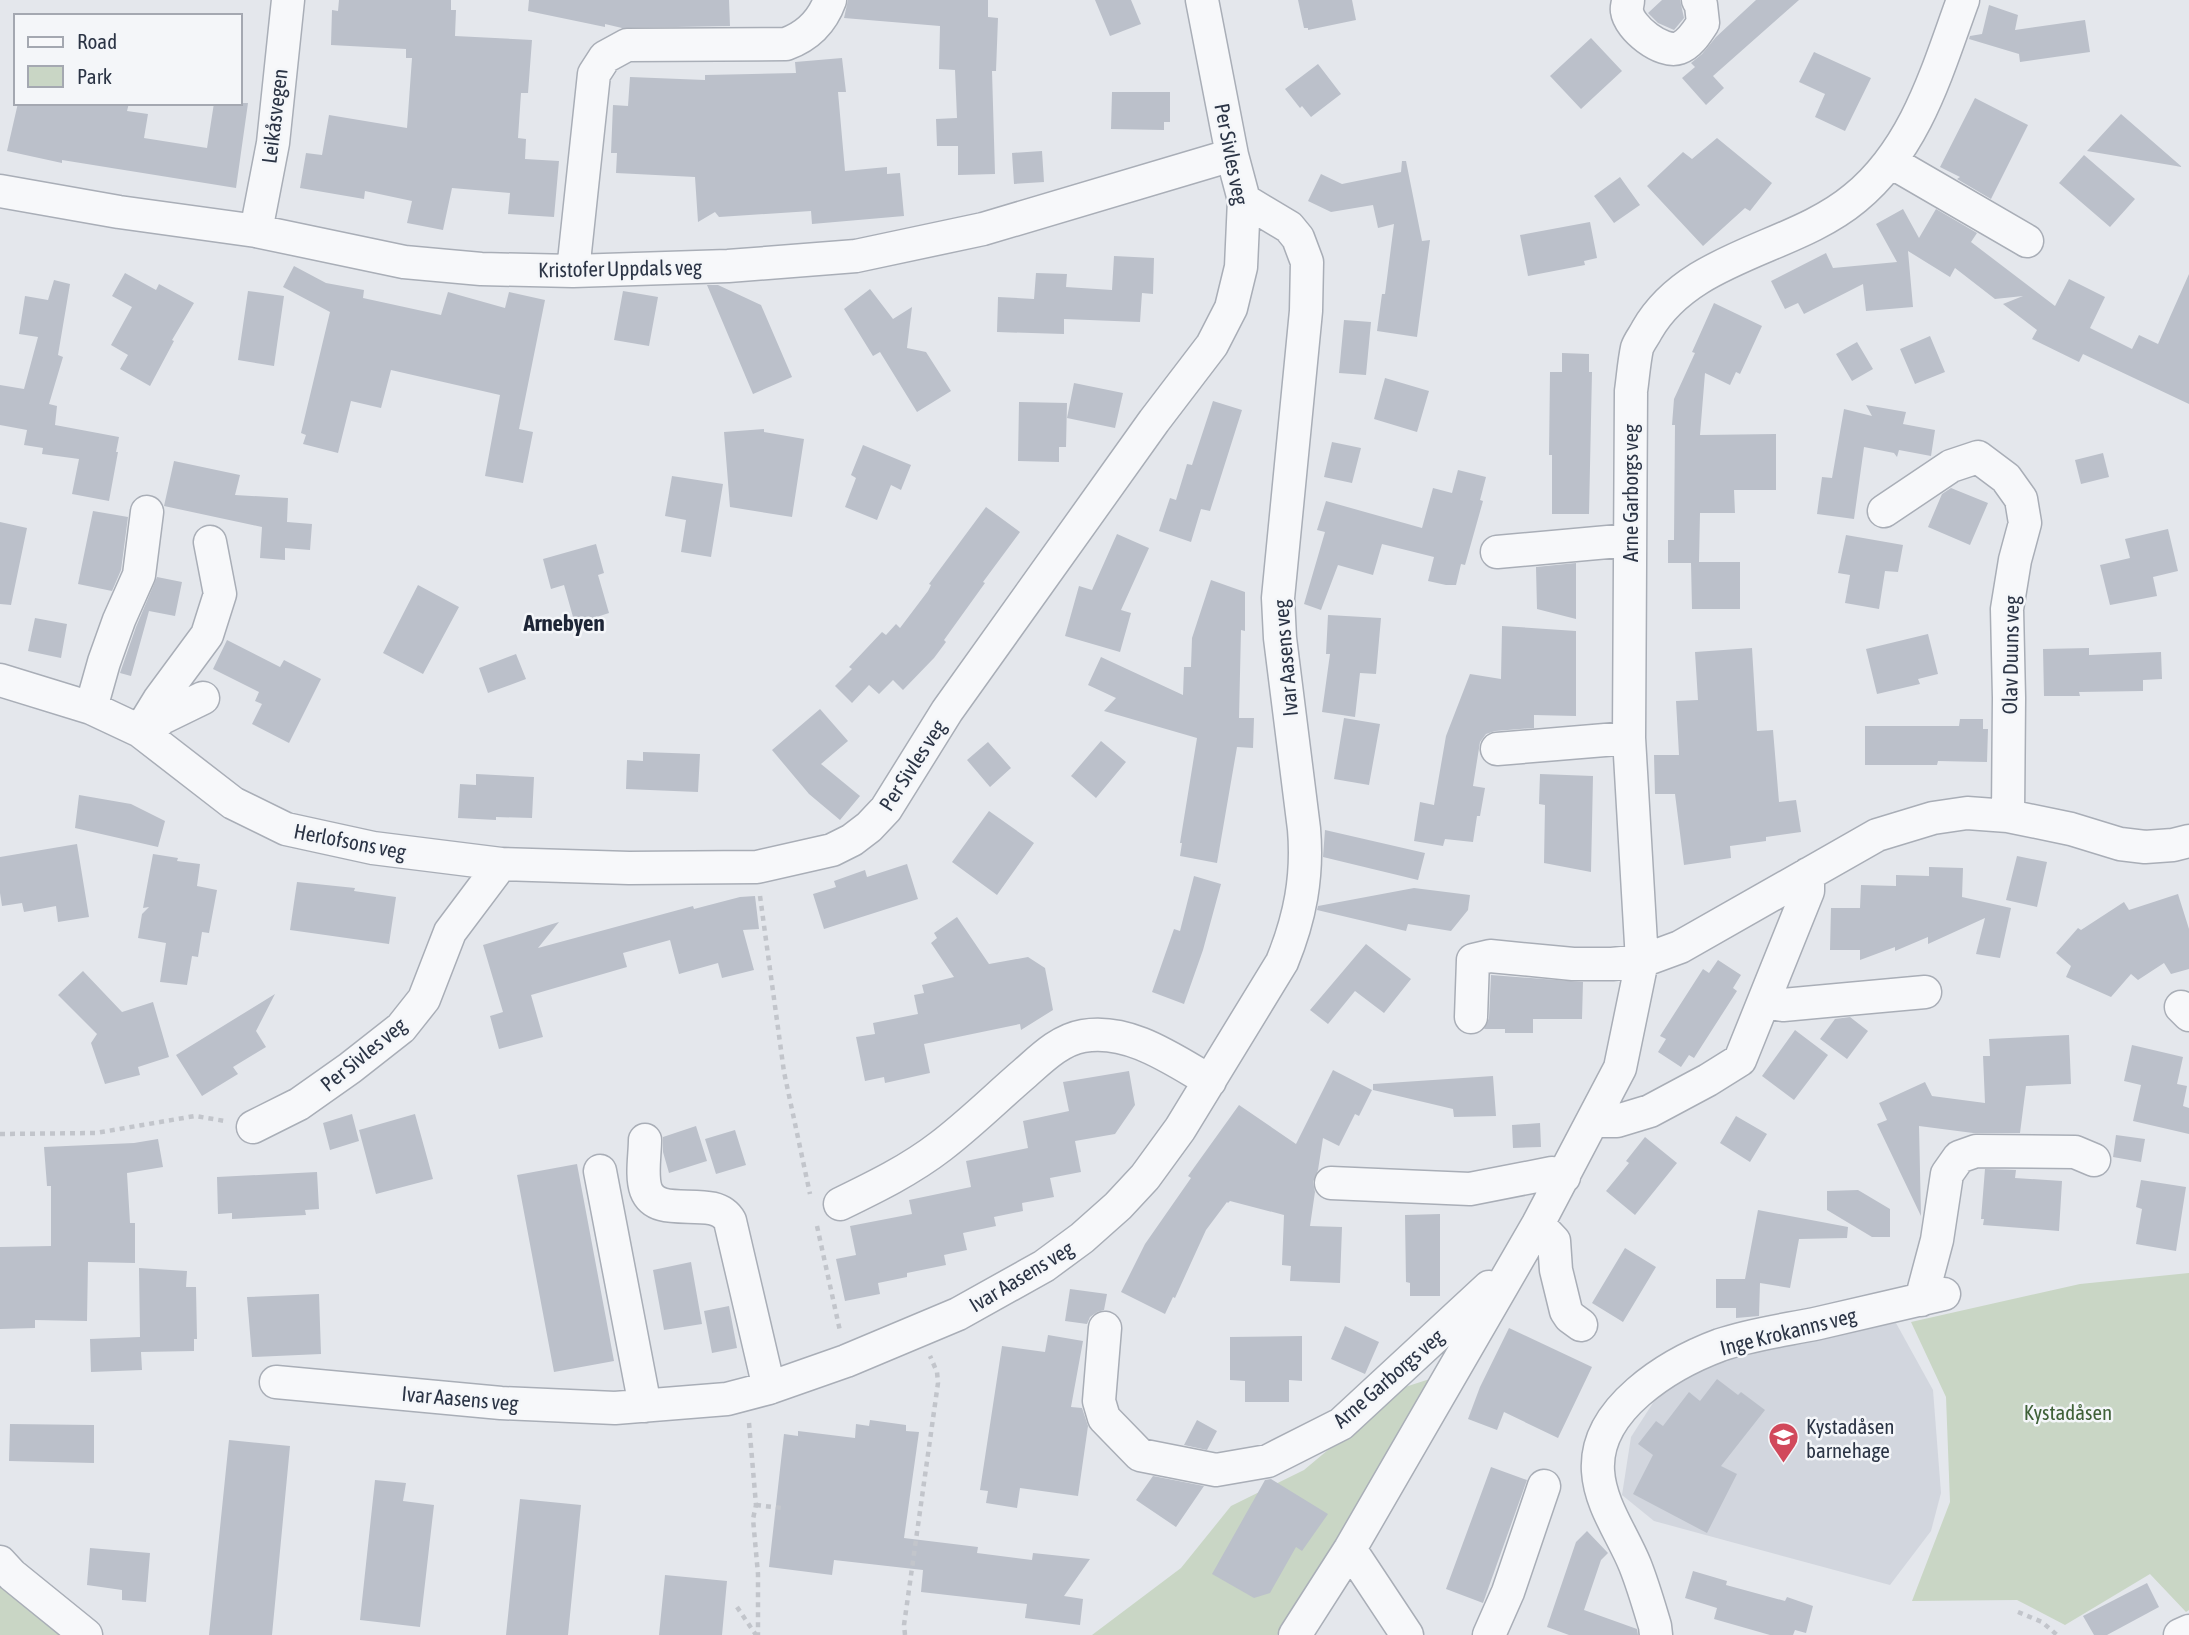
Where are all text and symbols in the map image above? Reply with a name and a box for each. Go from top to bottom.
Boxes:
legend [14,14,242,105]
text: Road [77,29,117,53]
text: Park [77,64,112,88]
street label: Leikåsvegen [256,67,292,165]
street label: Per Sivles veg [1210,101,1254,207]
street label: Kristofer Uppdals veg [538,255,702,281]
street label: Arne Garborgs veg [1618,424,1642,562]
street label: Olav Duuns veg [1997,595,2023,715]
street label: Ivar Aasens veg [1268,599,1302,717]
district label: Arnebyen [522,610,605,636]
street label: Per Sivles veg [874,715,950,815]
street label: Herlofsons veg [292,818,408,864]
street label: Per Sivles veg [315,1012,411,1096]
street label: Ivar Aasens veg [965,1236,1077,1316]
street label: Inge Krokanns veg [1717,1302,1859,1360]
street label: Arne Garborgs veg [1328,1324,1448,1432]
street label: Ivar Aasens veg [401,1381,519,1415]
park label: Kystadåsen [2024,1400,2112,1424]
place label: Kystadåsen barnehage [1806,1414,1894,1462]
school or university icon: Kystadåsen barnehage [1766,1421,1800,1465]

